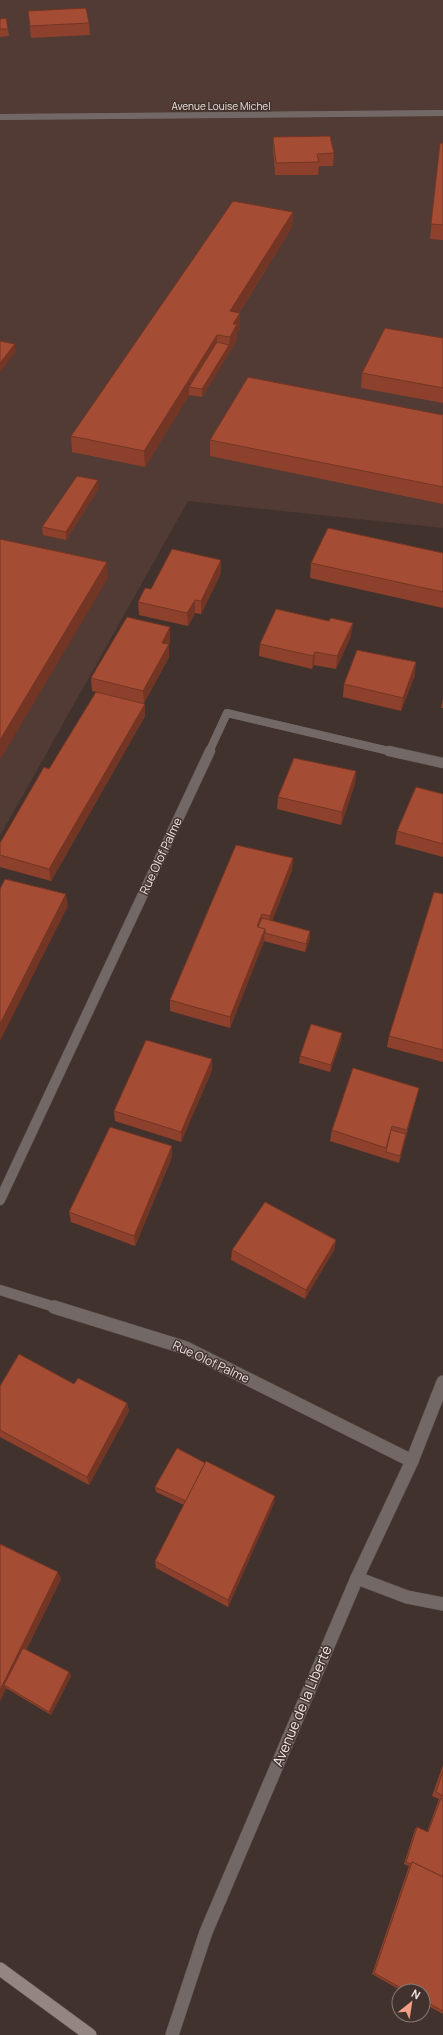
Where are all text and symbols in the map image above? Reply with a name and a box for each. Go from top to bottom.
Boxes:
street label: Avenue Louise Michel [171,99,271,113]
street label: Rue Olof Palme [135,815,186,897]
street label: Rue Olof Palme [170,1336,252,1387]
street label: Avenue de la Liberté [267,1642,336,1769]
north arrow [391,1983,431,2023]
text: N [409,1985,424,2002]

